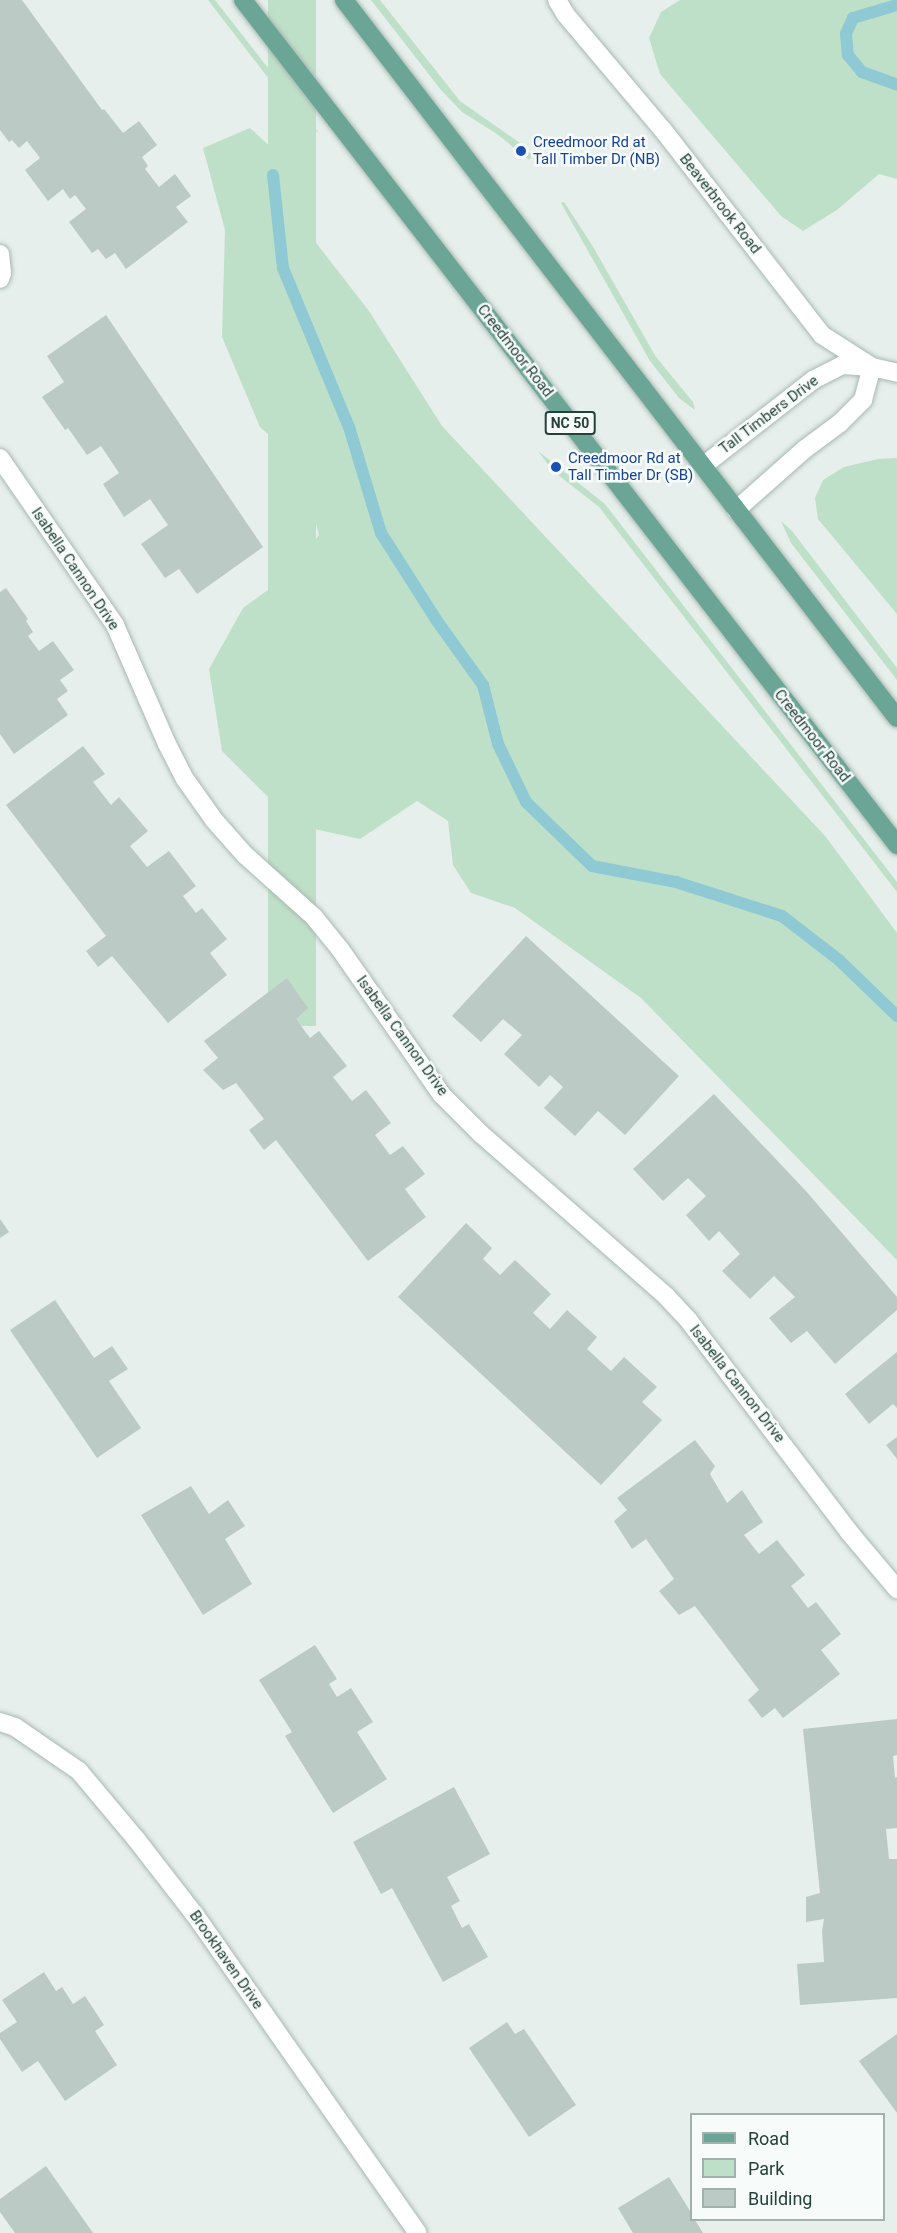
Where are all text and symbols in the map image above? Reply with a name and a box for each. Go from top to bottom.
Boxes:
place label: Creedmoor Rd at Tall Timber Dr (NB) [533,133,660,168]
marker: Creedmoor Rd at Tall Timber Dr (NB) [514,144,528,158]
street label: Beaverbrook Road [675,150,765,258]
street label: Creedmoor Road [473,301,557,401]
street label: Tall Timbers Drive [716,372,822,458]
road number: NC 50 [544,412,596,434]
place label: Creedmoor Rd at Tall Timber Dr (SB) [568,449,693,484]
marker: Creedmoor Rd at Tall Timber Dr (SB) [549,460,563,474]
street label: Isabella Cannon Drive [27,504,123,634]
street label: Creedmoor Road [770,686,854,786]
street label: Isabella Cannon Drive [352,972,452,1100]
street label: Isabella Cannon Drive [685,1322,789,1446]
street label: Brookhaven Drive [185,1907,267,2013]
legend [690,2113,885,2221]
text: Road [748,2128,789,2149]
text: Park [748,2158,784,2179]
text: Building [748,2188,812,2209]

